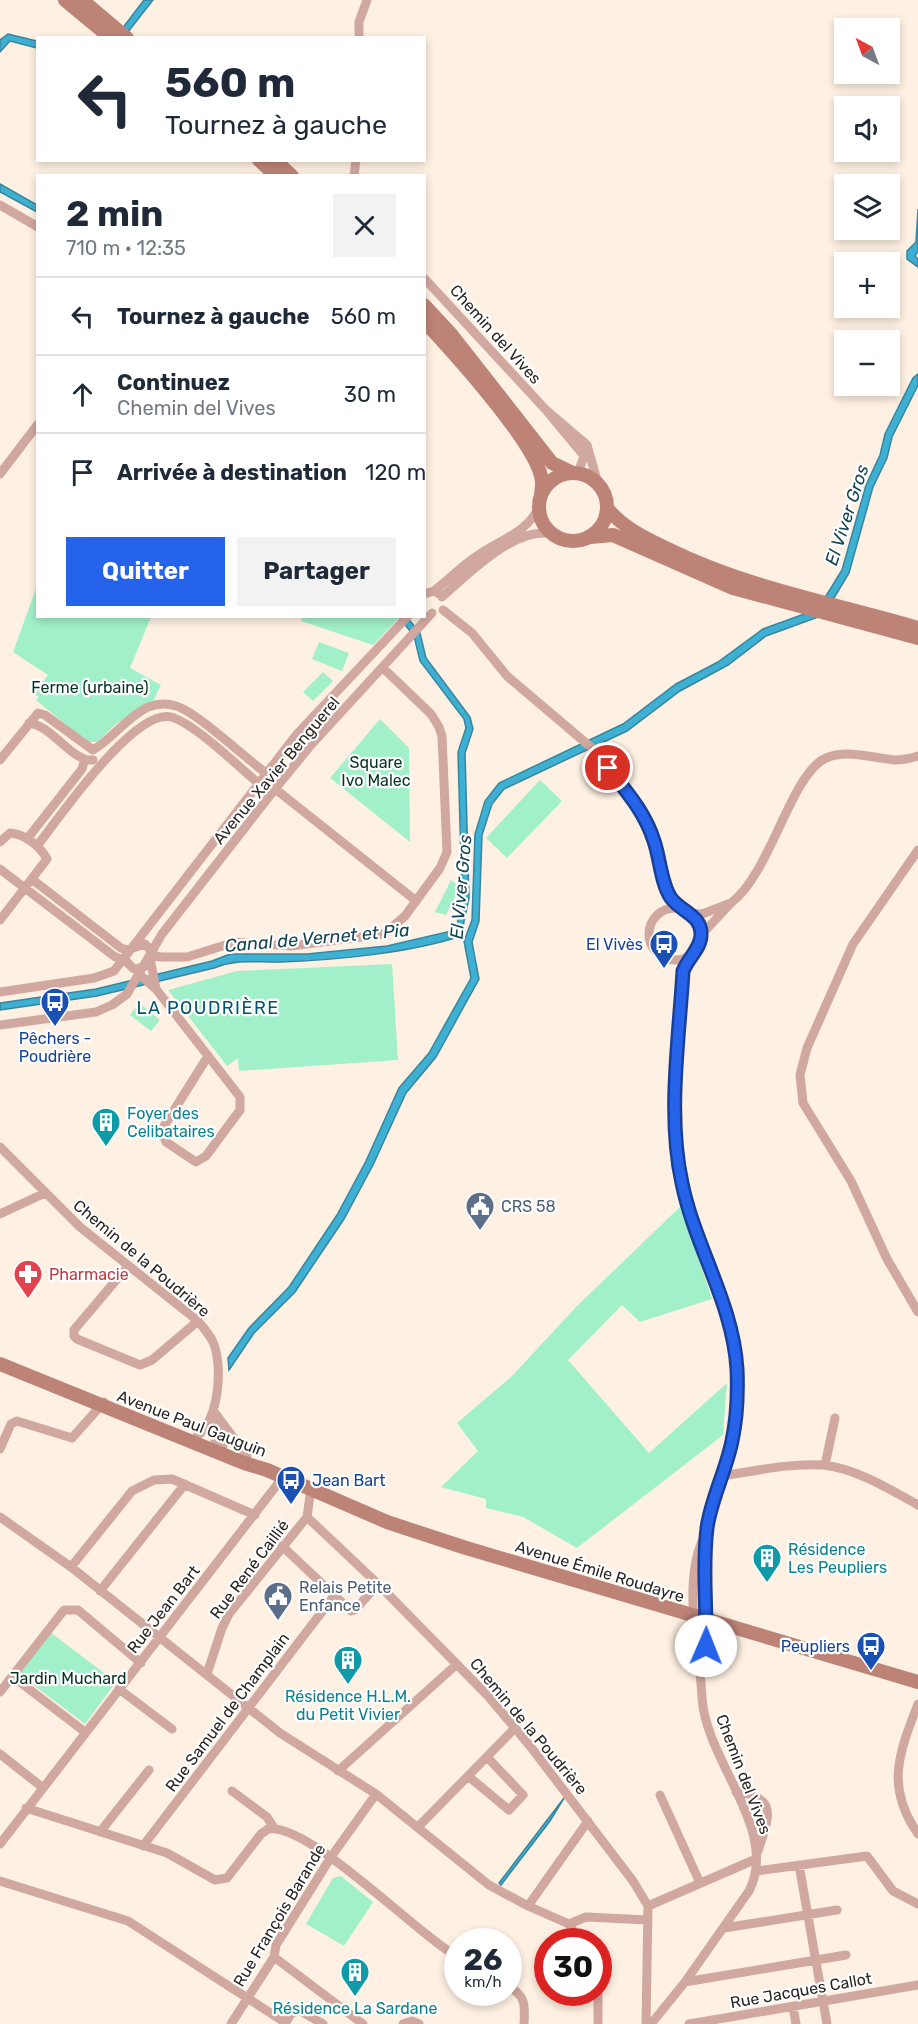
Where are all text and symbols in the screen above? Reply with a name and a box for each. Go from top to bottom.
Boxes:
north arrow [834,18,900,84]
map controls [834,18,900,396]
text: 560 m [165,58,295,108]
icon: left [66,60,144,138]
button: sound [834,96,900,162]
text: Tournez à gauche [165,109,387,141]
button: layers [834,174,900,240]
text: 2 min [66,192,164,235]
button: close [333,194,396,257]
text: 710 m · 12:35 [66,236,186,260]
button: + [834,252,900,318]
street label: Chemin del Vives [446,281,545,388]
icon: left [66,300,99,333]
text: Tournez à gauche [117,303,310,330]
text: 560 m [331,303,396,330]
button: − [834,330,900,396]
text: Continuez [117,369,230,396]
icon: ahead [66,378,99,411]
text: 30 m [344,381,396,408]
text: Chemin del Vives [117,396,276,420]
icon: arrive [66,456,99,489]
text: Arrivée à destination [117,459,347,486]
text: 120 m [365,459,426,486]
water label: El Viver Gros [820,462,874,568]
button: Quitter [66,537,225,606]
button: Partager [237,537,396,606]
park label: Ferme (urbaine) [31,678,149,697]
street label: Avenue Xavier Benguerel [209,693,344,848]
pin [582,742,633,793]
icon: arrive [591,751,624,784]
park label: Square Ivo Malec [341,753,411,790]
water label: El Viver Gros [445,834,477,940]
water label: Canal de Vernet et Pia [224,919,411,957]
bus stop icon: El Vivès [648,928,680,970]
place label: El Vivès [586,935,643,954]
bus stop icon: Pêchers - Poudrière [39,986,71,1028]
district label: LA POUDRIÈRE [136,997,280,1019]
place label: Pêchers - Poudrière [19,1029,91,1066]
place label: Foyer des Celibataires [127,1104,215,1141]
building icon: Foyer des Celibataires [90,1106,122,1148]
public building icon: CRS 58 [464,1190,496,1232]
street label: Chemin de la Poudrière [70,1196,214,1321]
place label: CRS 58 [501,1197,556,1216]
pharmacy icon: Pharmacie [12,1258,44,1300]
place label: Pharmacie [49,1265,129,1284]
street label: Avenue Paul Gauguin [114,1386,269,1461]
bus stop icon: Jean Bart [275,1464,307,1506]
place label: Jean Bart [312,1471,385,1490]
street label: Rue René Caillié [206,1516,293,1622]
street label: Avenue Émile Roudayre [513,1537,687,1606]
place label: Résidence Les Peupliers [788,1540,887,1577]
building icon: Résidence Les Peupliers [751,1542,783,1584]
street label: Rue Jean Bart [123,1562,204,1657]
place label: Relais Petite Enfance [299,1578,391,1615]
public building icon: Relais Petite Enfance [262,1580,294,1622]
position arrow [674,1614,738,1678]
street label: Rue Samuel de Champlain [161,1629,293,1796]
bus stop icon: Peupliers [855,1630,887,1672]
place label: Peupliers [781,1637,850,1656]
building icon: Résidence H.L.M. du Petit Vivier [332,1644,364,1686]
street label: Chemin de la Poudrière [466,1654,591,1798]
park label: Jardin Muchard [9,1669,127,1688]
place label: Résidence H.L.M. du Petit Vivier [285,1687,411,1724]
street label: Chemin del Vives [712,1712,775,1837]
street label: Rue François Barande [229,1840,330,1990]
speed limit sign: 30 [534,1928,612,2006]
text: 26 [463,1942,503,1978]
building icon: Résidence La Sardane [339,1956,371,1998]
street label: Rue Jacques Callot [729,1969,873,2012]
text: km/h [464,1973,502,1991]
place label: Résidence La Sardane [273,1999,437,2018]

